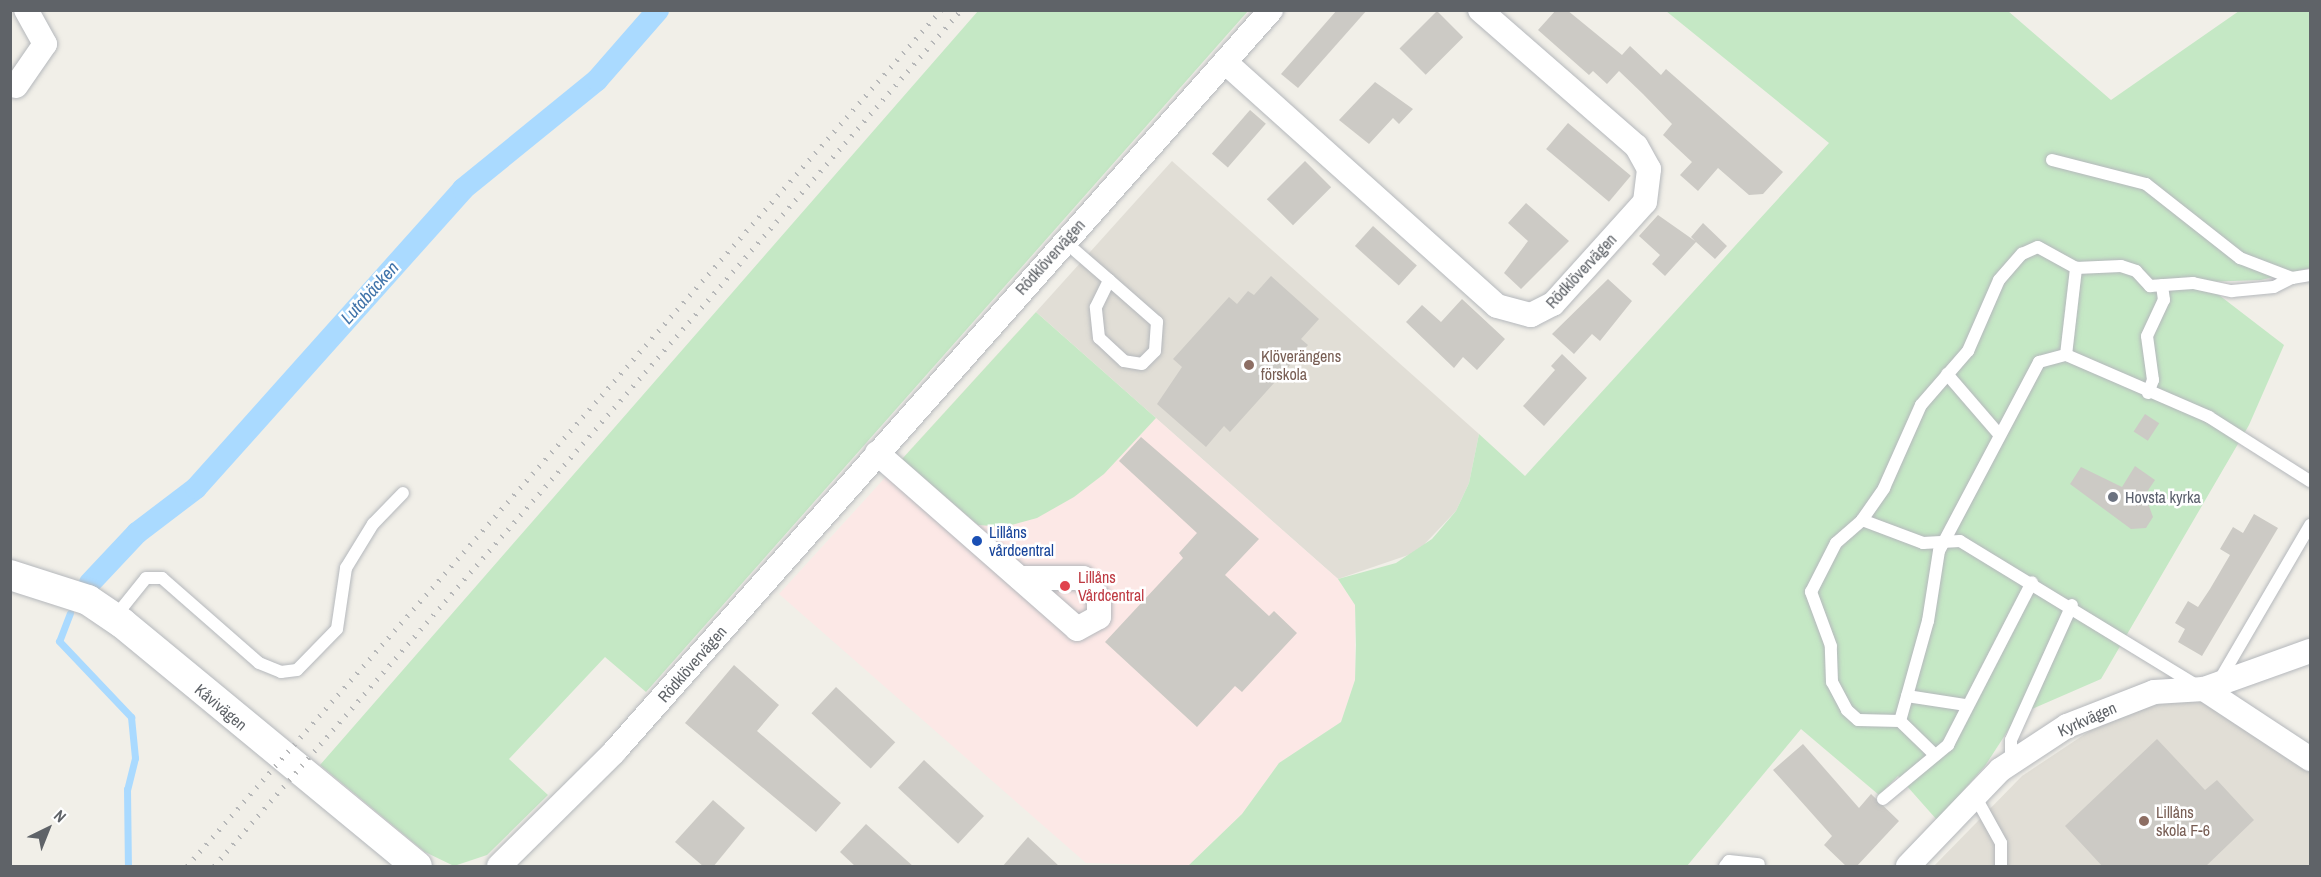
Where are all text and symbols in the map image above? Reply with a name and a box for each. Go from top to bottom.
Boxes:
street label: Rödklövervägen [1011,215,1089,299]
street label: Rödklövervägen [1542,230,1620,312]
water label: Lutabäcken [336,257,404,329]
place label: Klöverängens förskola [1261,346,1341,384]
marker: Klöverängens förskola [1242,358,1256,372]
place label: Hovsta kyrka [2125,487,2201,507]
marker: Hovsta kyrka [2106,490,2120,504]
place label: Lillåns vårdcentral [989,522,1054,560]
marker: Lillåns vårdcentral [970,534,984,548]
place label: Lillåns Vårdcentral [1078,567,1144,605]
marker: Lillåns Vårdcentral [1056,577,1074,595]
street label: Rödklövervägen [654,622,730,706]
street label: Kåvivägen [191,680,251,734]
street label: Kyrkvägen [2055,698,2119,740]
north arrow [18,799,78,859]
place label: Lillåns skola F-6 [2156,802,2210,840]
text: N [49,805,71,827]
marker: Lillåns skola F-6 [2137,814,2151,828]

